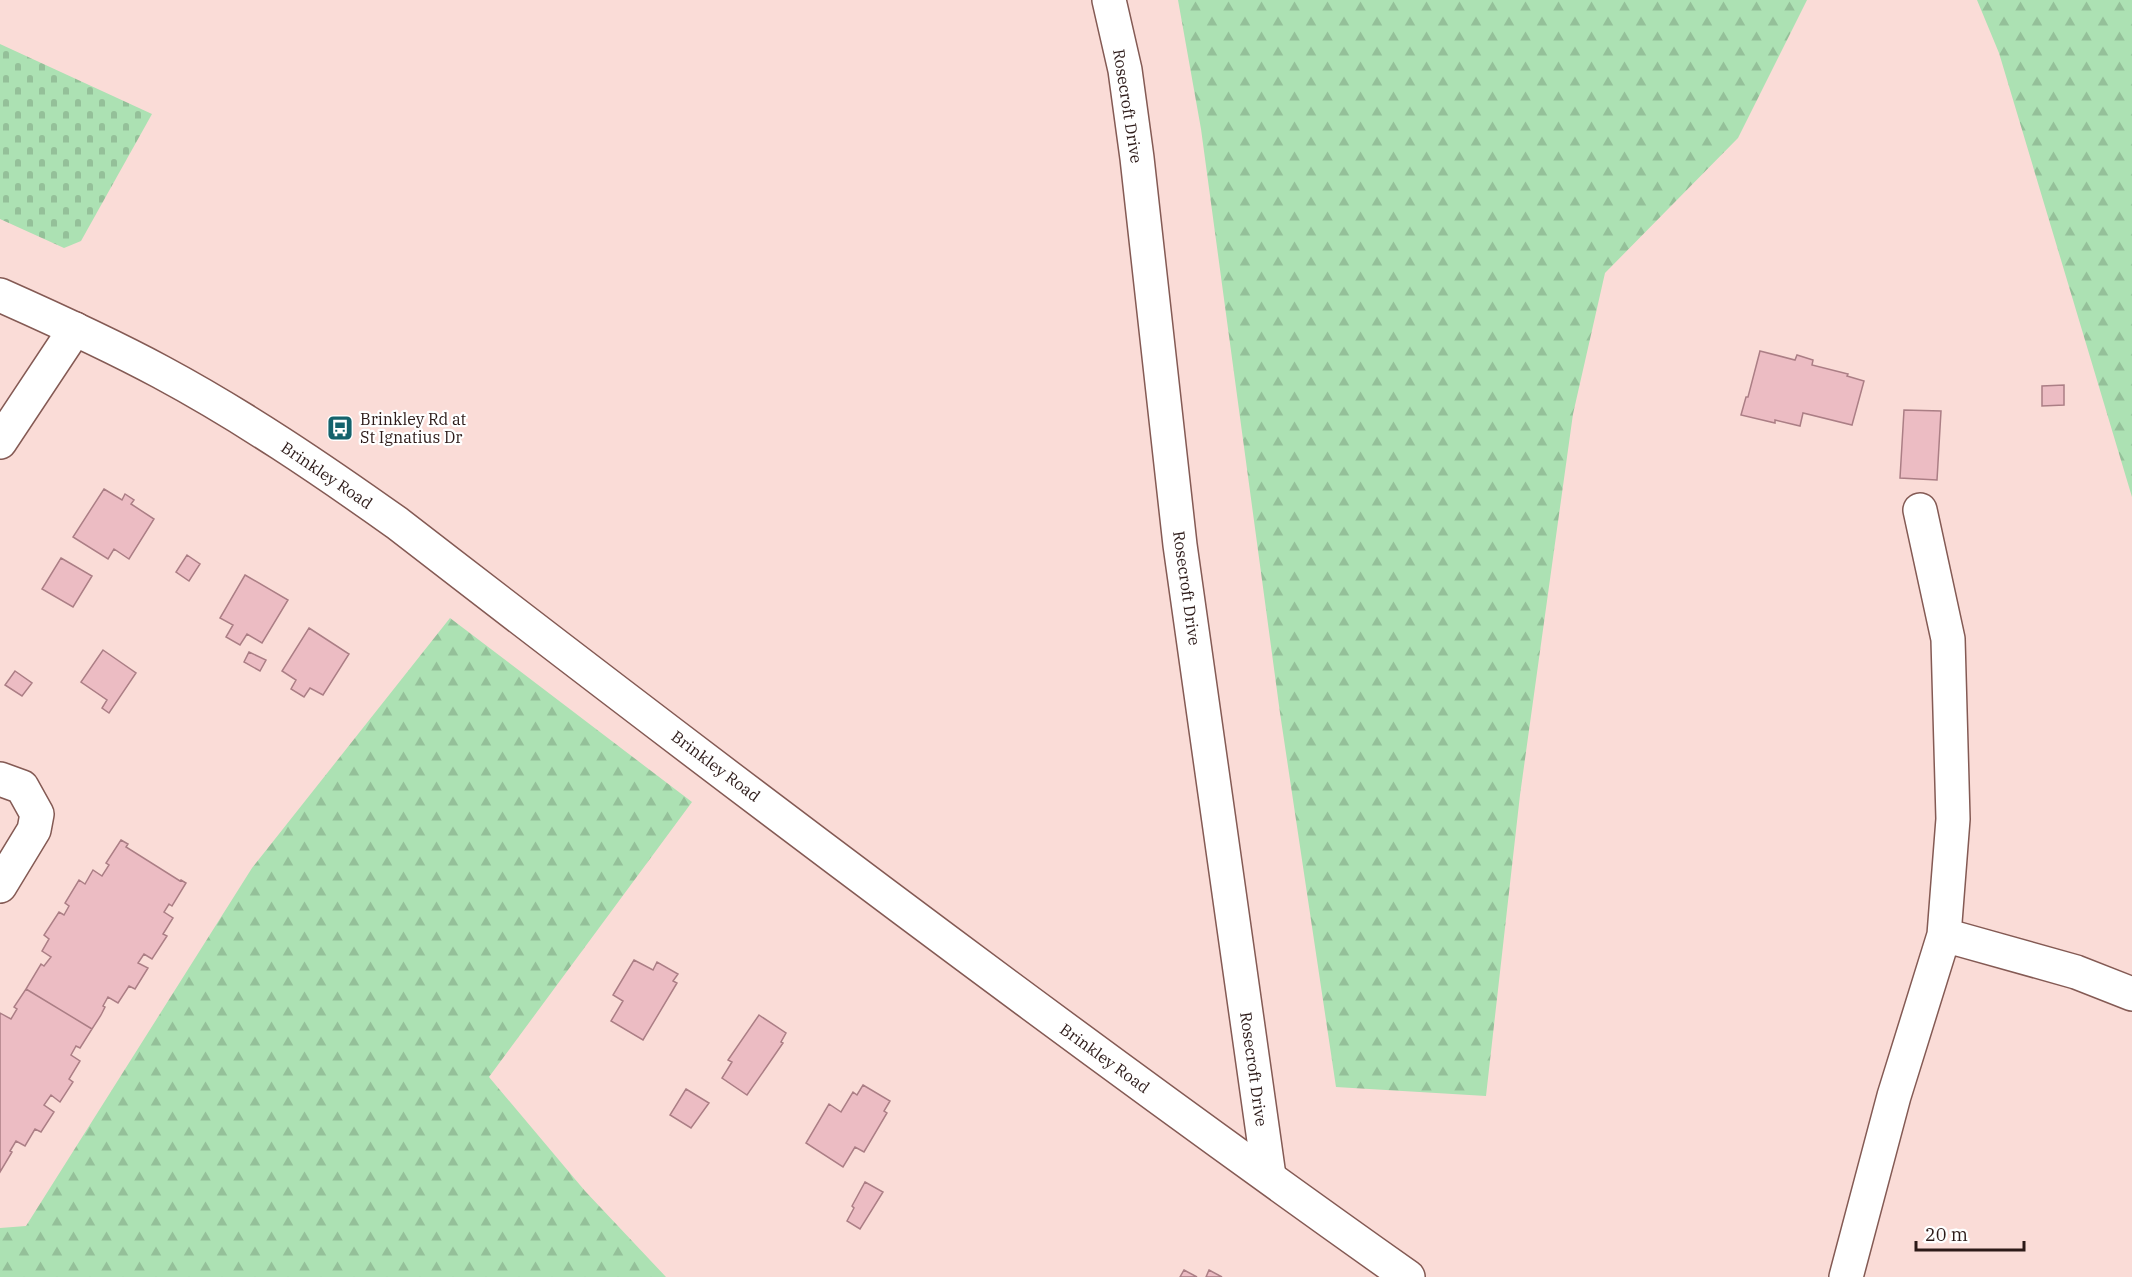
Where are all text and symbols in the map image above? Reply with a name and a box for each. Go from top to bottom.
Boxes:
street label: Rosecroft Drive [1109,47,1147,165]
place label: Brinkley Rd at St Ignatius Dr [360,409,466,447]
bus stop icon: Brinkley Rd at St Ignatius Dr [325,413,355,443]
street label: Brinkley Road [277,437,377,513]
street label: Rosecroft Drive [1169,529,1205,647]
street label: Brinkley Road [668,726,765,806]
street label: Rosecroft Drive [1236,1010,1272,1128]
street label: Brinkley Road [1056,1019,1154,1097]
scale bar [1916,1214,2024,1252]
text: 20 m [1925,1223,1968,1246]

